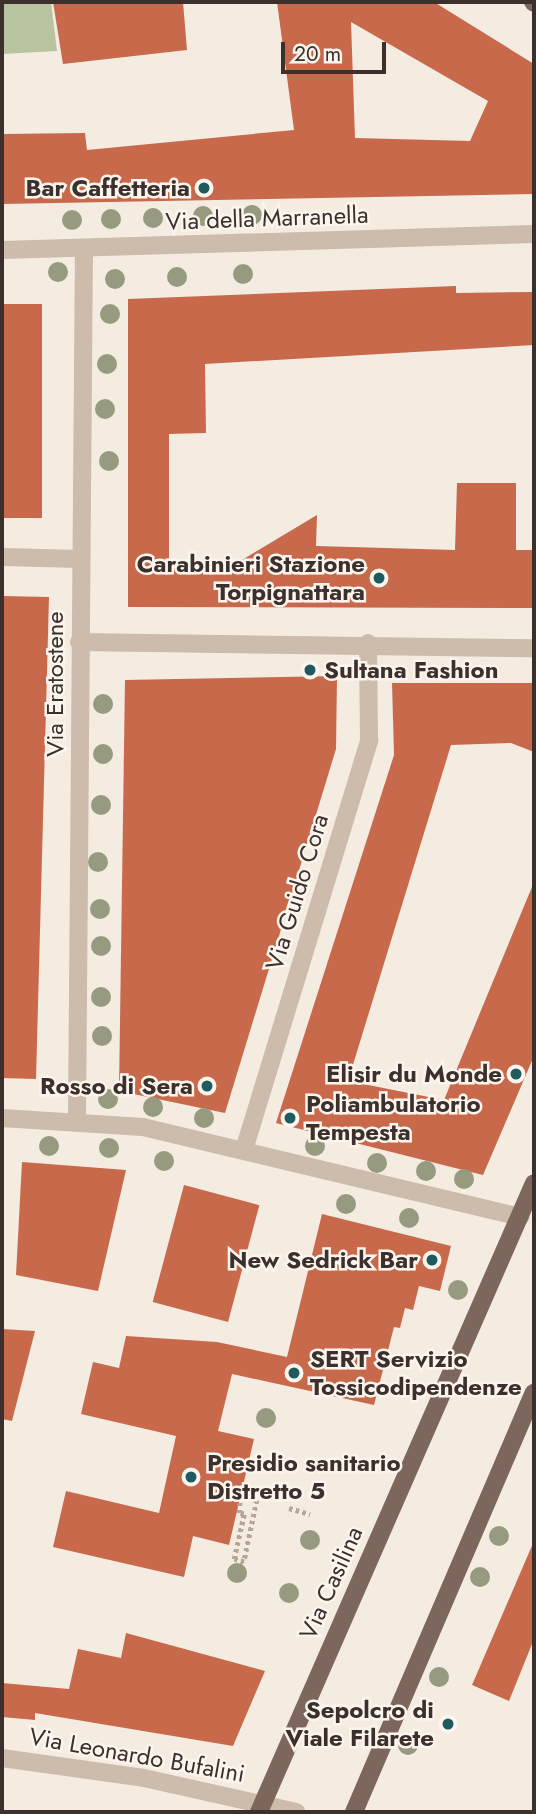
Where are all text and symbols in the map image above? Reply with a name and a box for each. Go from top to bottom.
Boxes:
scale bar [284,28,389,72]
text: 20 m [294,39,341,69]
place label: Bar Caffetteria [26,174,190,202]
marker: Bar Caffetteria [196,180,212,196]
street label: Via della Marranella [165,200,369,236]
place label: Carabinieri Stazione Torpignattara [137,550,365,606]
marker: Carabinieri Stazione Torpignattara [371,570,387,586]
street label: Via Eratostene [41,611,69,757]
place label: Sultana Fashion [324,656,498,684]
marker: Sultana Fashion [302,662,318,678]
street label: Via Guido Cora [260,811,334,973]
place label: Elisir du Monde [326,1060,502,1088]
marker: Elisir du Monde [508,1066,524,1082]
place label: Rosso di Sera [40,1072,193,1100]
marker: Rosso di Sera [199,1078,215,1094]
place label: Poliambulatorio Tempesta [306,1090,481,1146]
marker: Poliambulatorio Tempesta [280,1108,300,1128]
place label: New Sedrick Bar [228,1246,418,1274]
marker: New Sedrick Bar [424,1252,440,1268]
place label: SERT Servizio Tossicodipendenze [310,1345,522,1401]
marker: SERT Servizio Tossicodipendenze [284,1363,304,1383]
place label: Presidio sanitario Distretto 5 [207,1449,401,1505]
marker: Presidio sanitario Distretto 5 [181,1467,201,1487]
street label: Via Casilina [293,1522,369,1644]
place label: Sepolcro di Viale Filarete [285,1696,434,1752]
marker: Sepolcro di Viale Filarete [440,1716,456,1732]
street label: Via Leonardo Bufalini [27,1722,247,1788]

